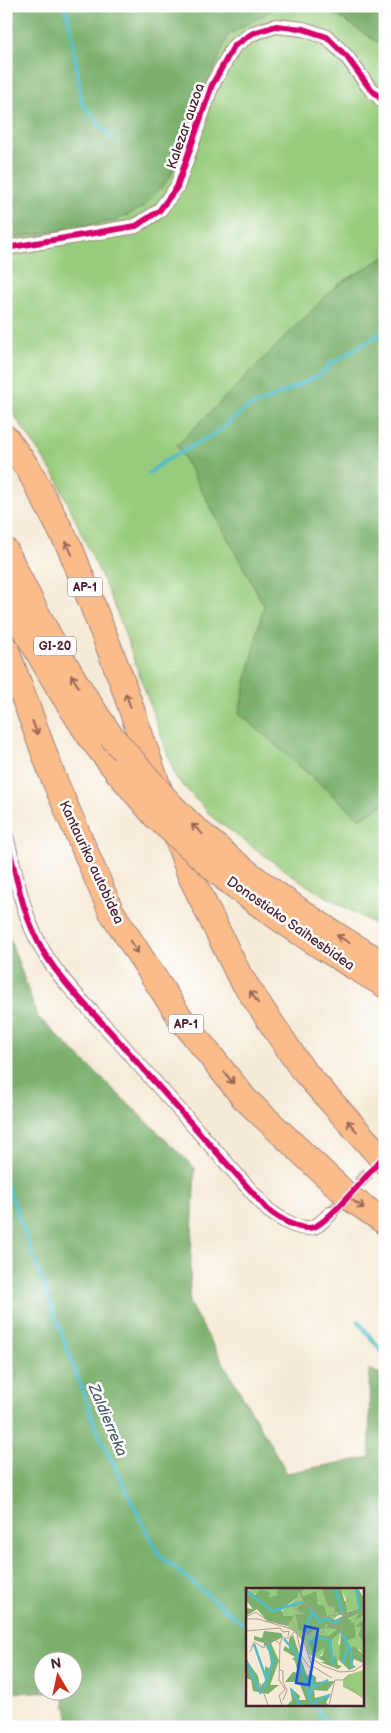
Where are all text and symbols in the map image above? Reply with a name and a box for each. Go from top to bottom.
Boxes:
street label: Kalezar auzoa [163,81,208,171]
one-way arrow [64,541,74,556]
road number: AP-1 [68,578,102,596]
road number: GI-20 [34,636,76,656]
one-way arrow [69,674,79,688]
one-way arrow [123,693,132,708]
one-way arrow [31,720,40,735]
street label: Kantauriko autobidea [56,798,128,927]
one-way arrow [190,824,203,835]
street label: Donostiako Saihesbidea [223,873,358,974]
one-way arrow [336,933,350,943]
one-way arrow [129,939,139,953]
one-way arrow [249,990,259,1004]
road number: AP-1 [168,1014,204,1034]
one-way arrow [223,1072,234,1085]
one-way arrow [347,1120,358,1133]
one-way arrow [350,1199,364,1209]
water label: Zaldierreka [83,1380,131,1459]
inset map [246,1588,364,1706]
north arrow [32,1650,82,1700]
text: N [50,1654,63,1673]

